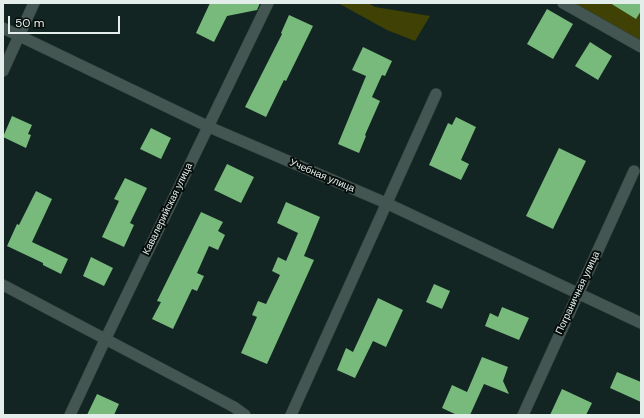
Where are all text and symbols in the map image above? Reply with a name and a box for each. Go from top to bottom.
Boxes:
scale bar [10,8,122,34]
text: 50 m [15,15,44,31]
street label: Учебная улица [288,157,356,195]
street label: Кавалерийская улица [140,161,196,257]
street label: Пограничная улица [553,249,603,337]

